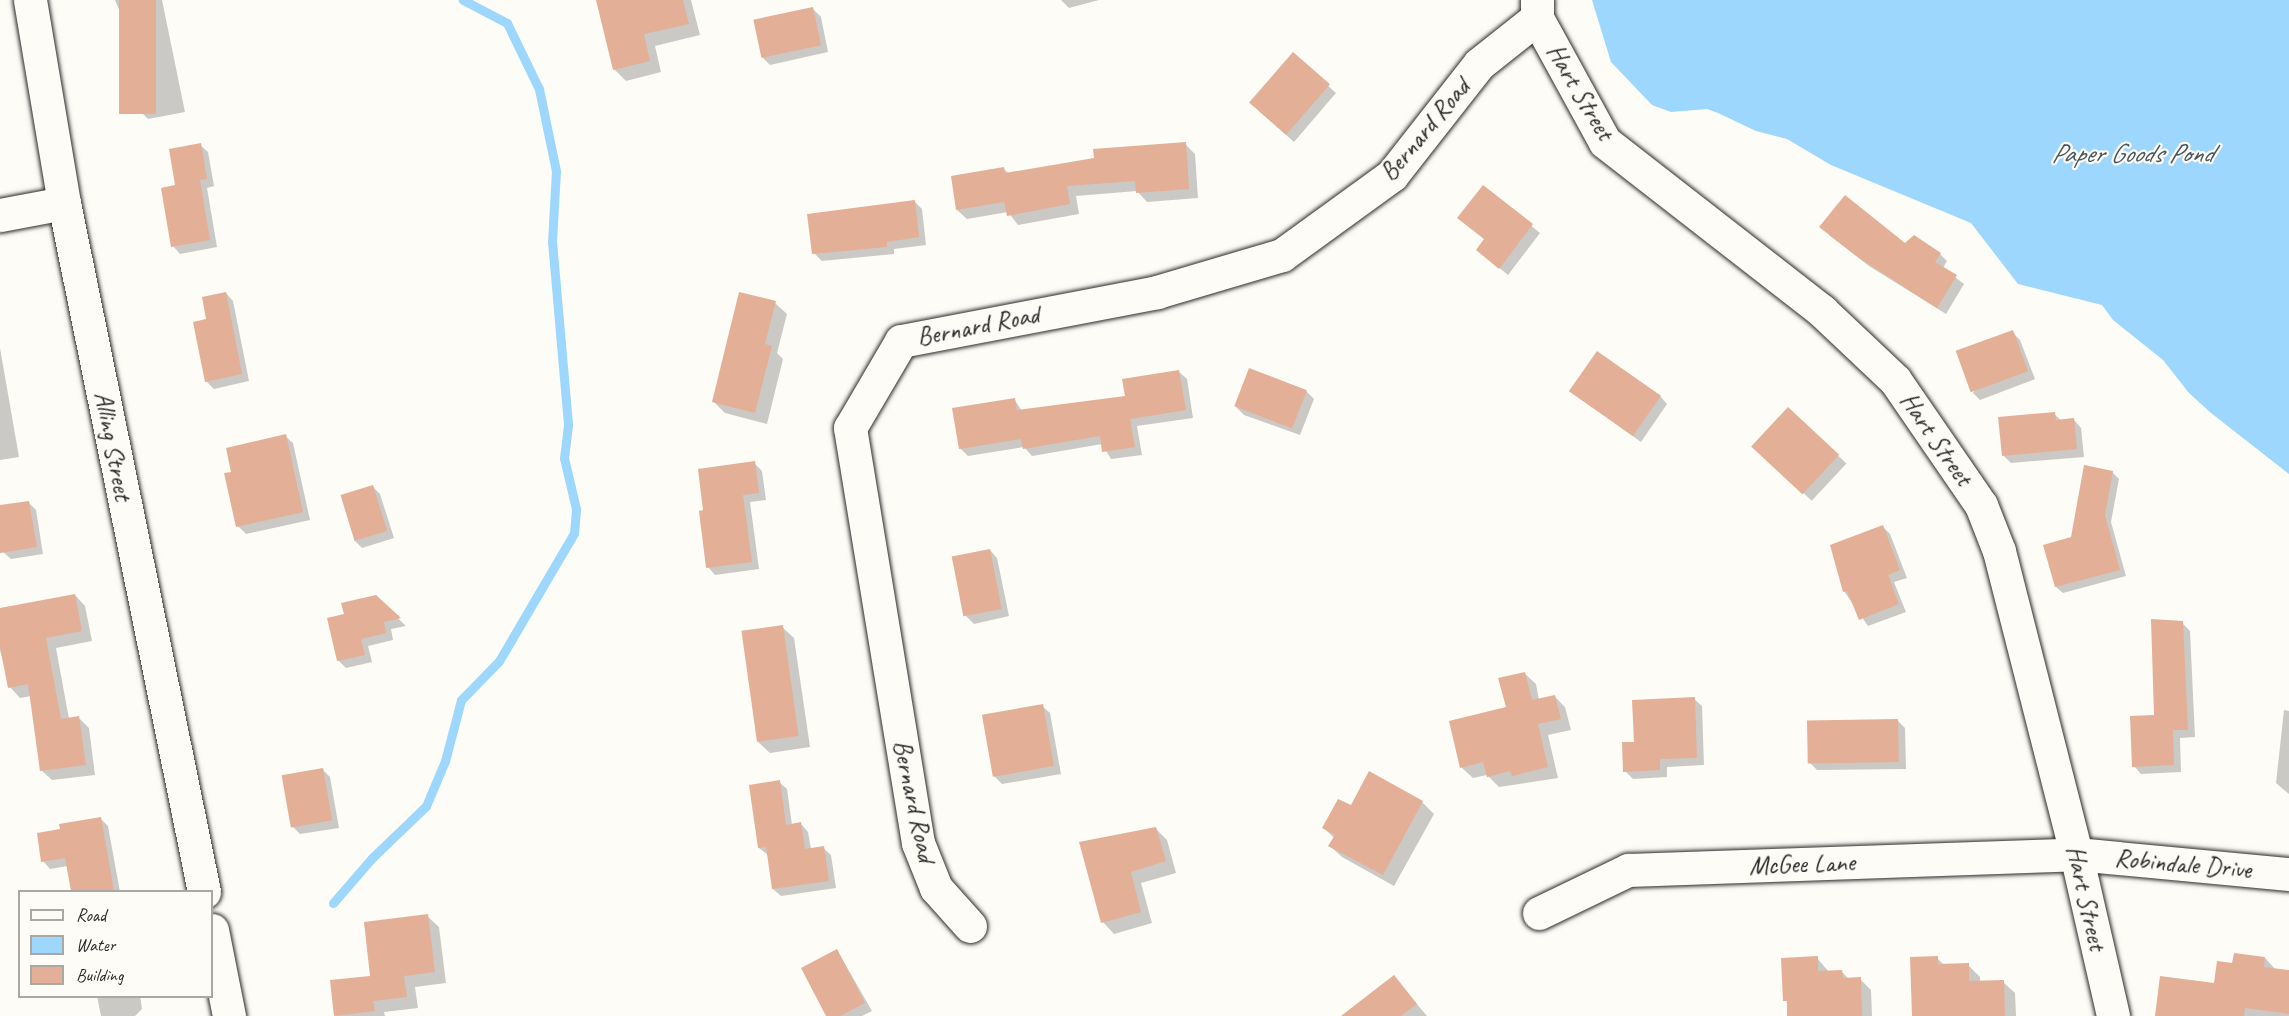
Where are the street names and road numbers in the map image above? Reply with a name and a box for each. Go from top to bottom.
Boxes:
street label: Hart Street [1539,38,1621,146]
street label: Bernard Road [1374,73,1476,187]
street label: Bernard Road [915,299,1041,353]
street label: Hart Street [1893,386,1979,492]
street label: Alling Street [87,389,139,503]
street label: Bernard Road [886,738,942,864]
street label: Hart Street [2059,842,2113,954]
street label: Robindale Drive [2113,842,2253,886]
street label: McGee Lane [1748,847,1856,881]

